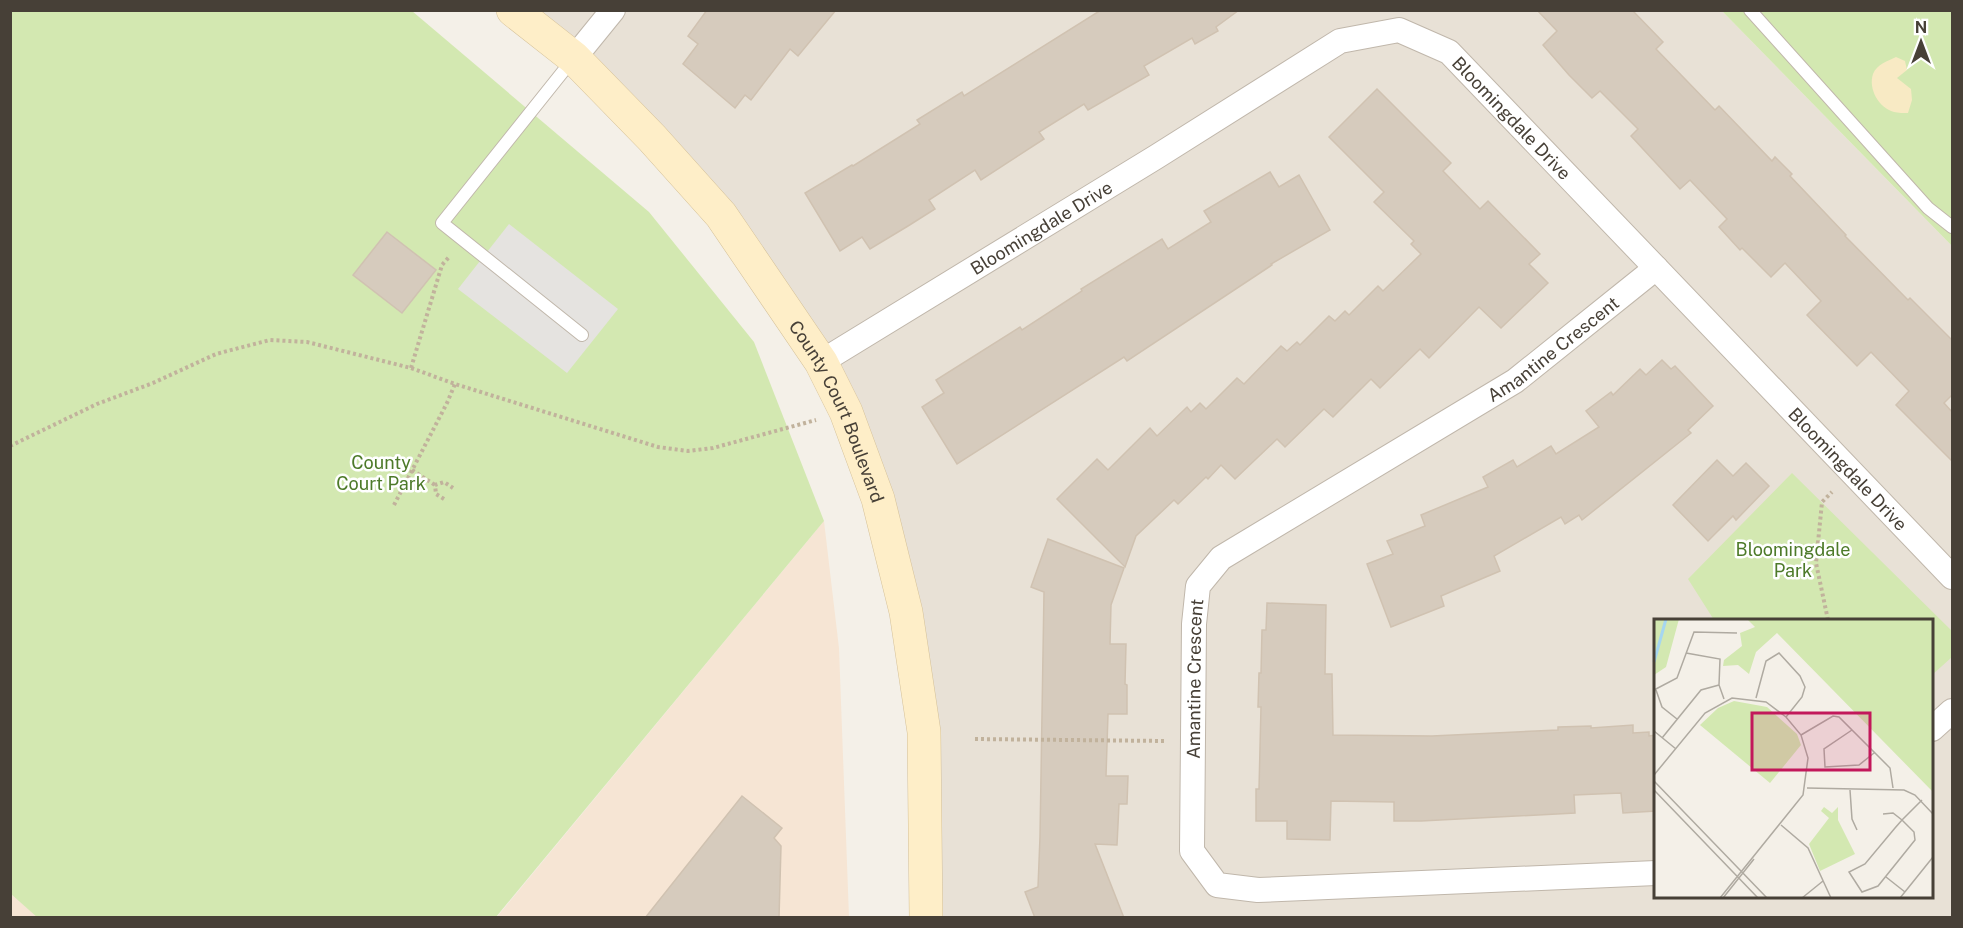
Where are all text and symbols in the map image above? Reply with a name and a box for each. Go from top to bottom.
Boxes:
north arrow [1891,12,1951,72]
text: N [1915,18,1927,37]
street label: Bloomingdale Drive [1448,52,1576,184]
street label: Bloomingdale Drive [966,176,1116,279]
street label: Amantine Crescent [1483,292,1623,406]
street label: County Court Boulevard [785,316,889,505]
street label: Bloomingdale Drive [1785,403,1912,535]
park label: County Court Park [336,452,426,494]
park label: Bloomingdale Park [1736,539,1850,581]
street label: Amantine Crescent [1182,598,1207,759]
inset map [1654,619,1933,898]

